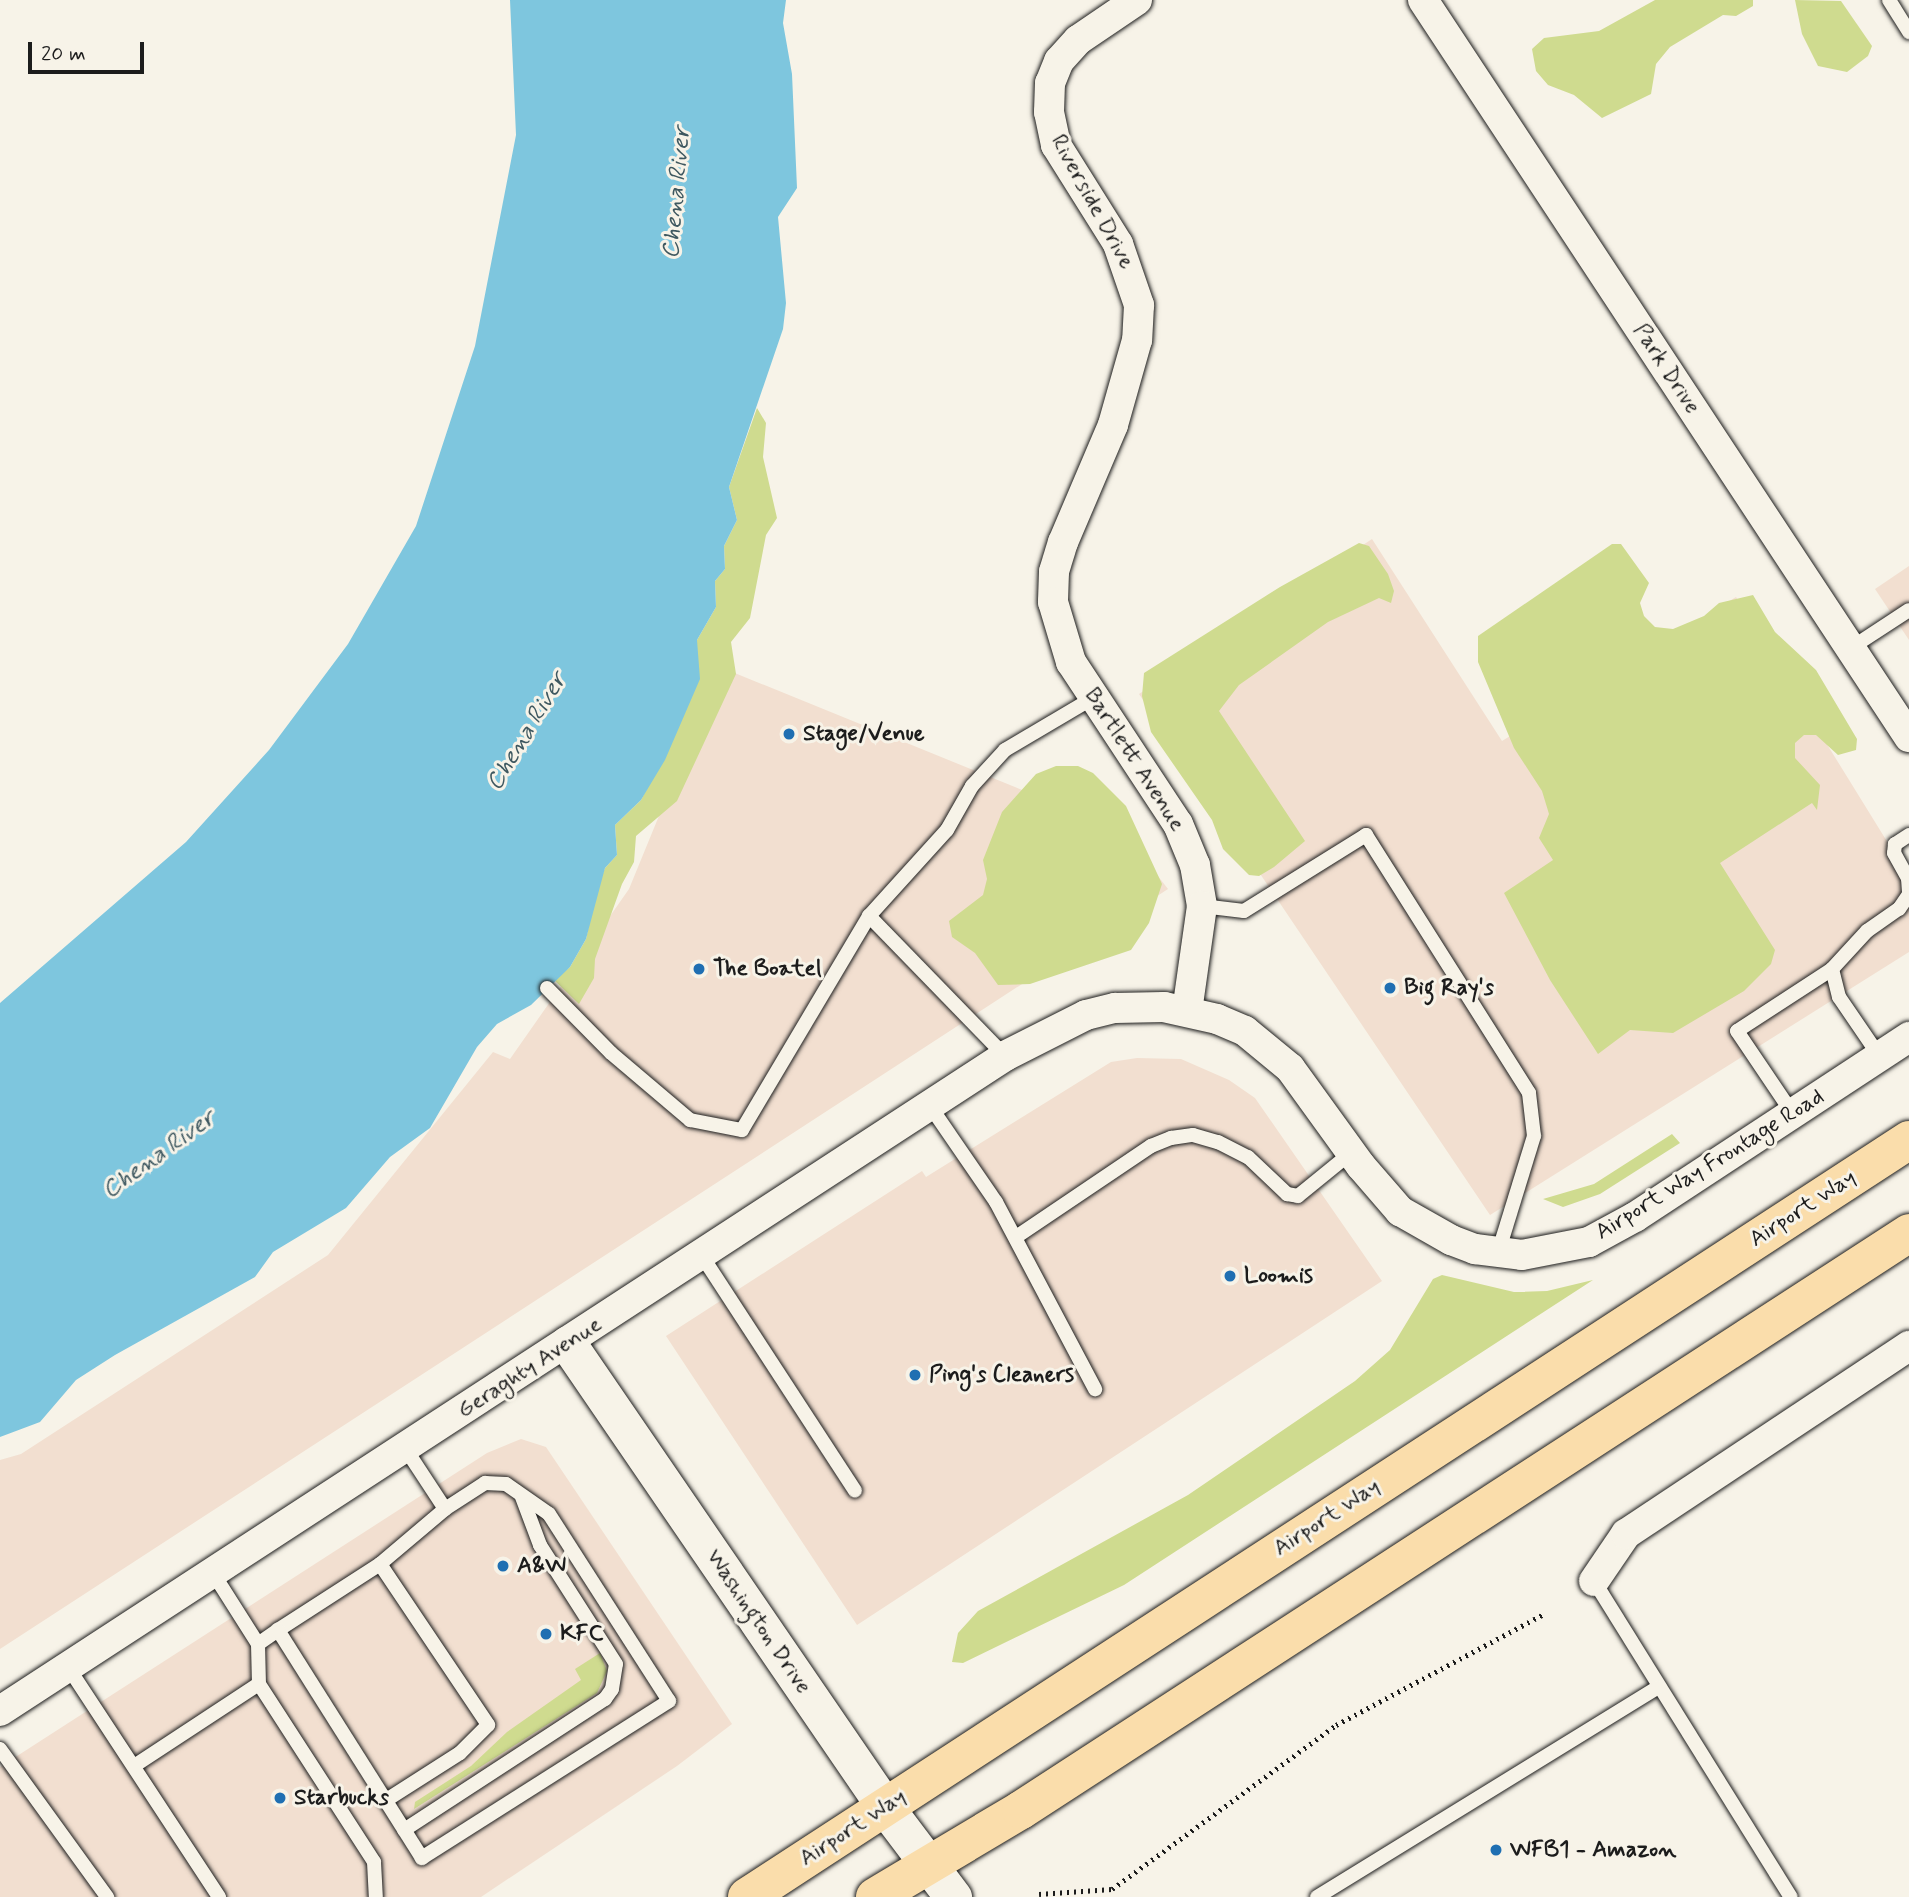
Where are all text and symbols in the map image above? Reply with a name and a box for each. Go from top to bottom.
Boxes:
scale bar [32,28,147,72]
text: 20 m [41,40,86,68]
water label: Chena River [657,127,697,259]
street label: Riverside Drive [1044,131,1140,273]
street label: Park Drive [1627,318,1705,420]
water label: Chena River [481,668,573,796]
street label: Bartlett Avenue [1077,683,1191,837]
place label: Stage/Venue [803,720,925,748]
marker: Stage/Venue [781,726,797,742]
place label: The Boatel [713,955,812,983]
marker: The Boatel [691,961,707,977]
place label: Big Ray's [1404,974,1493,1002]
marker: Big Ray's [1382,980,1398,996]
street label: Airport Way Frontage Road [1589,1082,1831,1248]
water label: Chena River [98,1105,220,1205]
street label: Airport Way [1743,1164,1863,1254]
place label: Loomis [1244,1262,1313,1290]
marker: Loomis [1222,1268,1238,1284]
street label: Geraghty Avenue [453,1311,607,1425]
place label: Ping's Cleaners [929,1361,1086,1389]
marker: Ping's Cleaners [907,1367,923,1383]
street label: Airport Way [1267,1473,1387,1563]
street label: Washington Drive [700,1545,816,1699]
place label: A&W [517,1552,566,1580]
marker: A&W [495,1558,511,1574]
place label: KFC [560,1620,603,1648]
marker: KFC [538,1626,554,1642]
street label: Airport Way [793,1783,913,1873]
place label: Starbucks [294,1784,389,1812]
marker: Starbucks [272,1790,288,1806]
place label: WFB1 - Amazon [1510,1836,1676,1864]
marker: WFB1 - Amazon [1488,1842,1504,1858]

